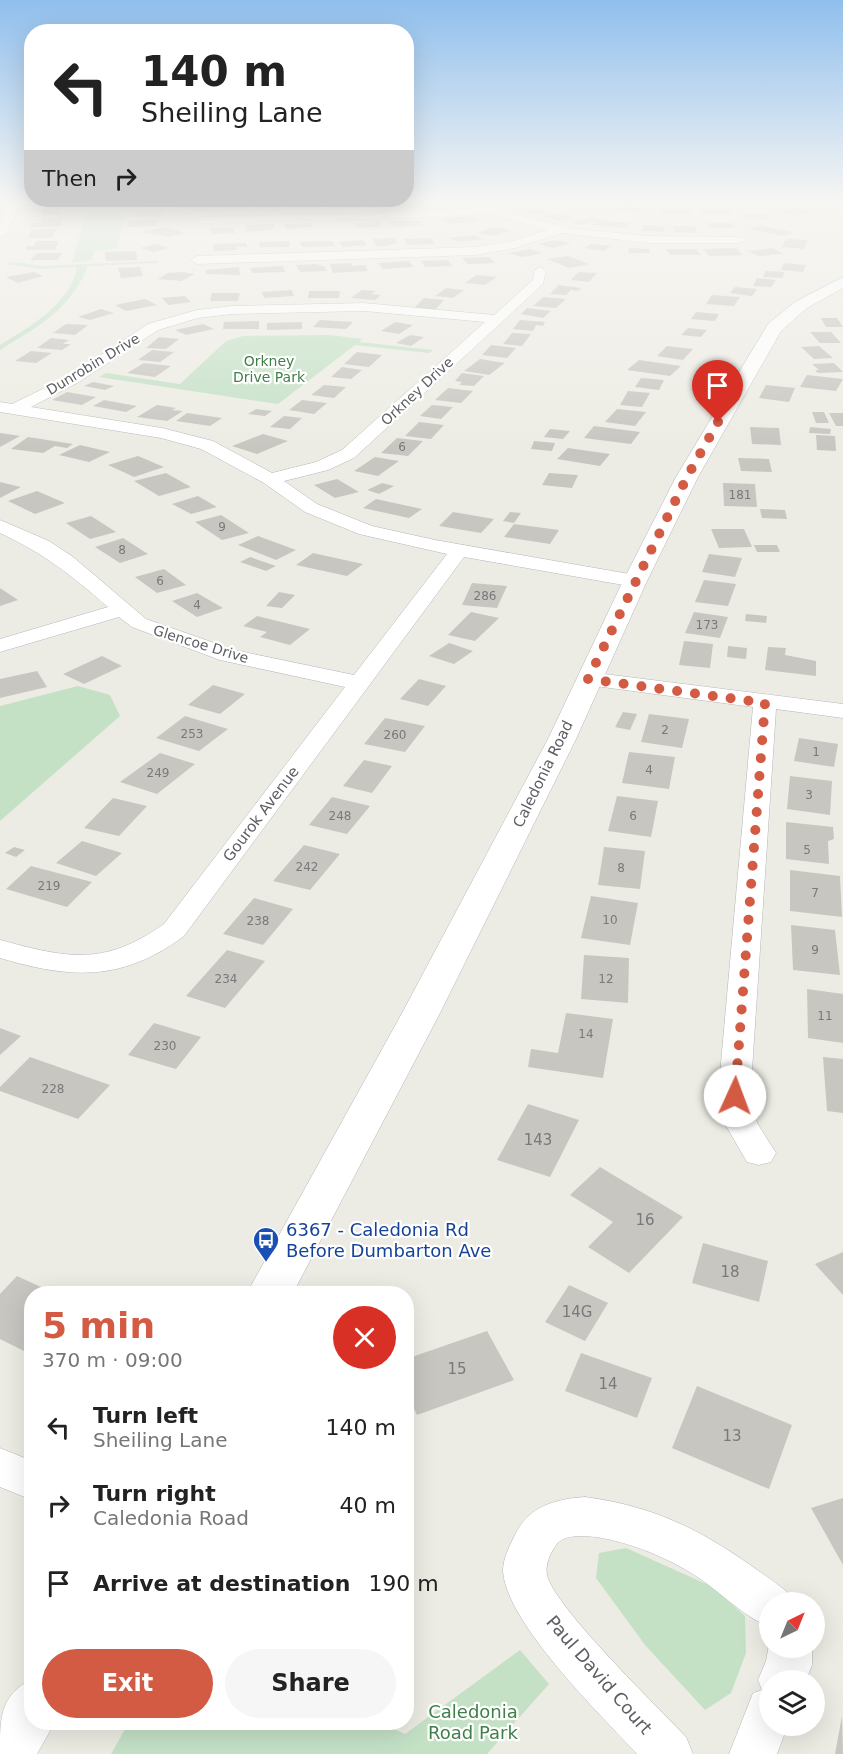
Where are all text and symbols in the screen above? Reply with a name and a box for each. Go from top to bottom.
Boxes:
text: 140 m [141,47,287,96]
icon: left [42,48,120,126]
text: Sheiling Lane [141,97,323,128]
icon: right [109,162,142,195]
text: Then [42,166,97,191]
street label: Dunrobin Drive [43,330,143,398]
park label: Orkney Drive Park [233,353,306,385]
street label: Orkney Drive [378,354,456,428]
pin [692,360,743,422]
icon: arrive [701,369,734,402]
house number: 6 [398,440,406,454]
house number: 181 [729,488,751,502]
house number: 9 [218,520,226,534]
house number: 8 [118,543,126,557]
house number: 6 [156,574,164,588]
house number: 286 [474,589,496,603]
house number: 4 [193,598,201,612]
house number: 173 [696,618,718,632]
street label: Glencoe Drive [151,622,251,666]
street label: Caledonia Road [509,717,577,831]
house number: 2 [661,723,669,737]
house number: 253 [181,727,203,741]
house number: 260 [384,728,406,742]
house number: 1 [812,745,820,759]
street label: Gourok Avenue [219,763,303,865]
house number: 4 [645,763,653,777]
house number: 249 [147,766,169,780]
house number: 3 [805,788,813,802]
house number: 248 [329,809,351,823]
house number: 6 [629,809,637,823]
house number: 5 [803,843,811,857]
house number: 242 [296,860,318,874]
house number: 8 [617,861,625,875]
house number: 219 [38,879,60,893]
house number: 7 [811,886,819,900]
house number: 10 [602,913,618,927]
house number: 238 [247,914,269,928]
house number: 9 [811,943,819,957]
house number: 234 [215,972,237,986]
house number: 12 [598,972,614,986]
house number: 11 [817,1009,833,1023]
house number: 14 [578,1027,594,1041]
house number: 230 [154,1039,176,1053]
position arrow [703,1064,767,1128]
house number: 228 [42,1082,64,1096]
house number: 143 [524,1131,552,1149]
house number: 16 [635,1211,655,1229]
place label: 6367 - Caledonia Rd Before Dumbarton Ave [286,1219,491,1261]
bus stop icon: 6367 - Caledonia Rd Before Dumbarton Ave [251,1225,281,1263]
house number: 18 [720,1263,740,1281]
house number: 14G [562,1303,592,1321]
text: 5 min [42,1305,155,1346]
button: close [333,1306,396,1369]
text: 370 m · 09:00 [42,1348,183,1372]
house number: 15 [447,1360,467,1378]
house number: 14 [598,1375,618,1393]
text: Turn left [93,1403,198,1428]
icon: left [42,1411,75,1444]
text: 140 m [326,1415,396,1440]
house number: 13 [722,1427,742,1445]
text: Sheiling Lane [93,1428,227,1452]
text: Turn right [93,1481,216,1506]
icon: right [42,1489,75,1522]
text: 40 m [340,1493,396,1518]
text: Caledonia Road [93,1506,249,1530]
icon: arrive [42,1567,75,1600]
text: Arrive at destination [93,1571,350,1596]
text: 190 m [368,1571,439,1596]
north arrow [759,1592,825,1658]
map controls [759,1592,825,1736]
street label: Paul David Court [542,1611,657,1738]
button: Exit [42,1649,213,1718]
button: Share [225,1649,396,1718]
button: layers [759,1670,825,1736]
park label: Caledonia Road Park [428,1701,518,1743]

